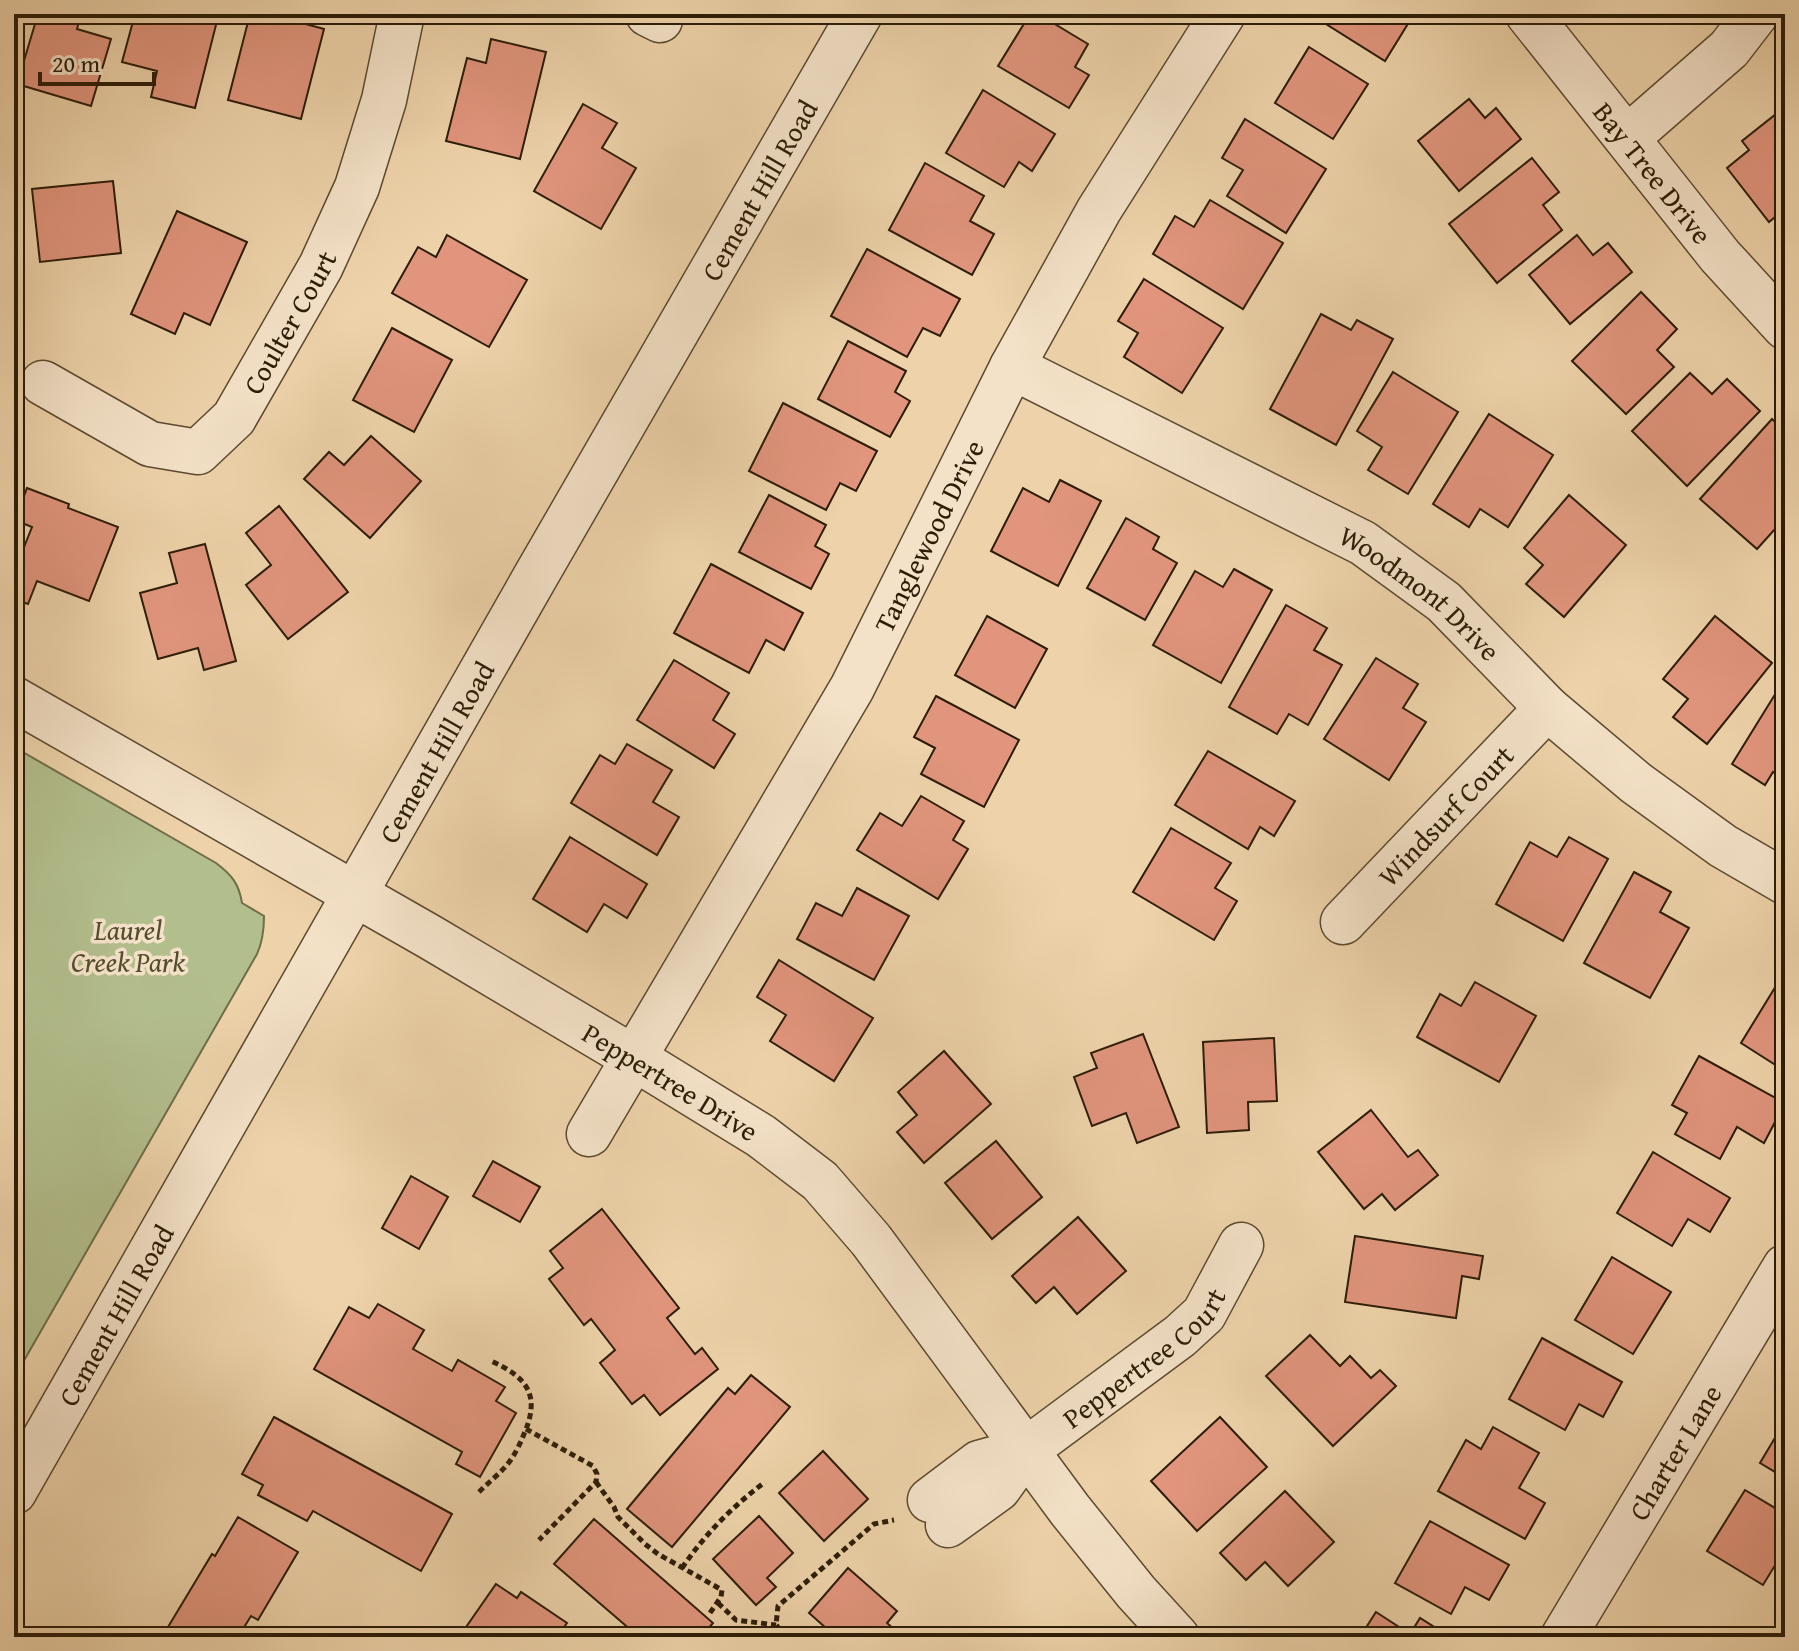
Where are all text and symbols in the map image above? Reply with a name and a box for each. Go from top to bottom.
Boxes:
scale bar [40,36,154,86]
text: 20 m [52,46,100,81]
street label: Cement Hill Road [690,92,827,288]
street label: Bay Tree Drive [1584,92,1723,252]
street label: Coulter Court [232,244,346,401]
street label: Tanglewood Drive [863,432,993,639]
street label: Woodmont Drive [1333,514,1510,669]
street label: Cement Hill Road [368,653,504,850]
street label: Windsurf Court [1368,735,1523,895]
park label: Laurel Creek Park [71,909,185,982]
street label: Peppertree Drive [575,1012,767,1150]
street label: Cement Hill Road [47,1216,183,1413]
street label: Peppertree Court [1053,1280,1235,1437]
street label: Charter Lane [1617,1376,1731,1528]

